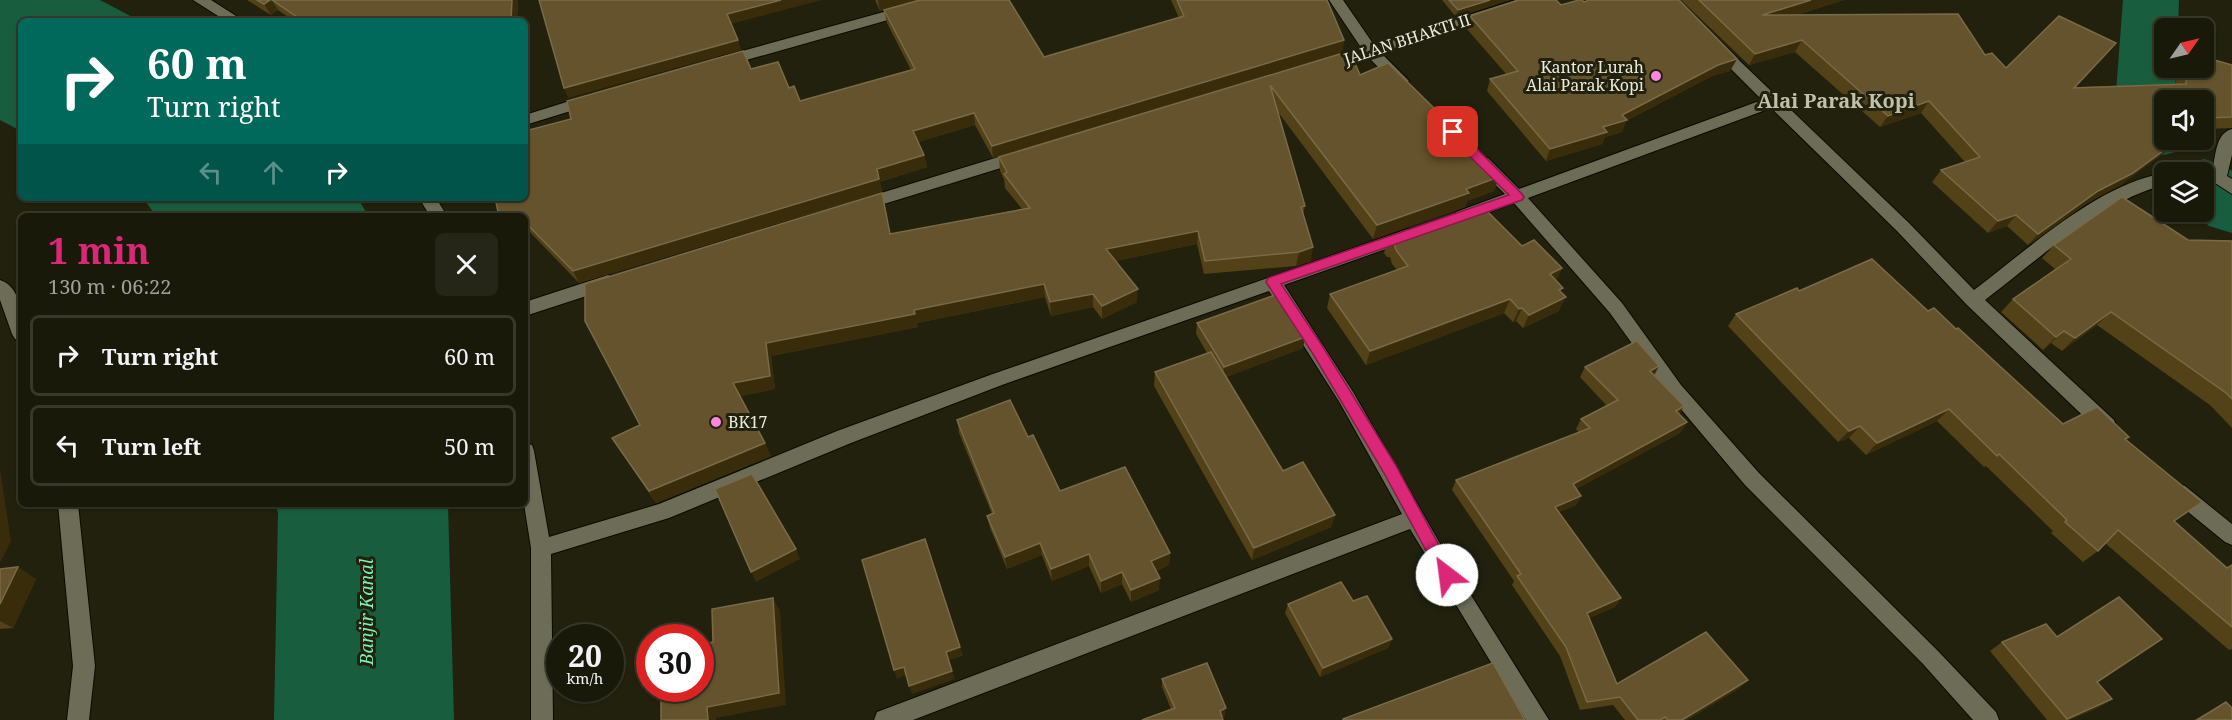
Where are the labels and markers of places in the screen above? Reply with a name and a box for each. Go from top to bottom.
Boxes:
place label: Kantor Lurah Alai Parak Kopi [1526,56,1644,96]
marker: Kantor Lurah Alai Parak Kopi [1649,69,1663,83]
pin [1427,106,1478,157]
place label: BK17 [728,411,768,433]
marker: BK17 [709,415,723,429]

